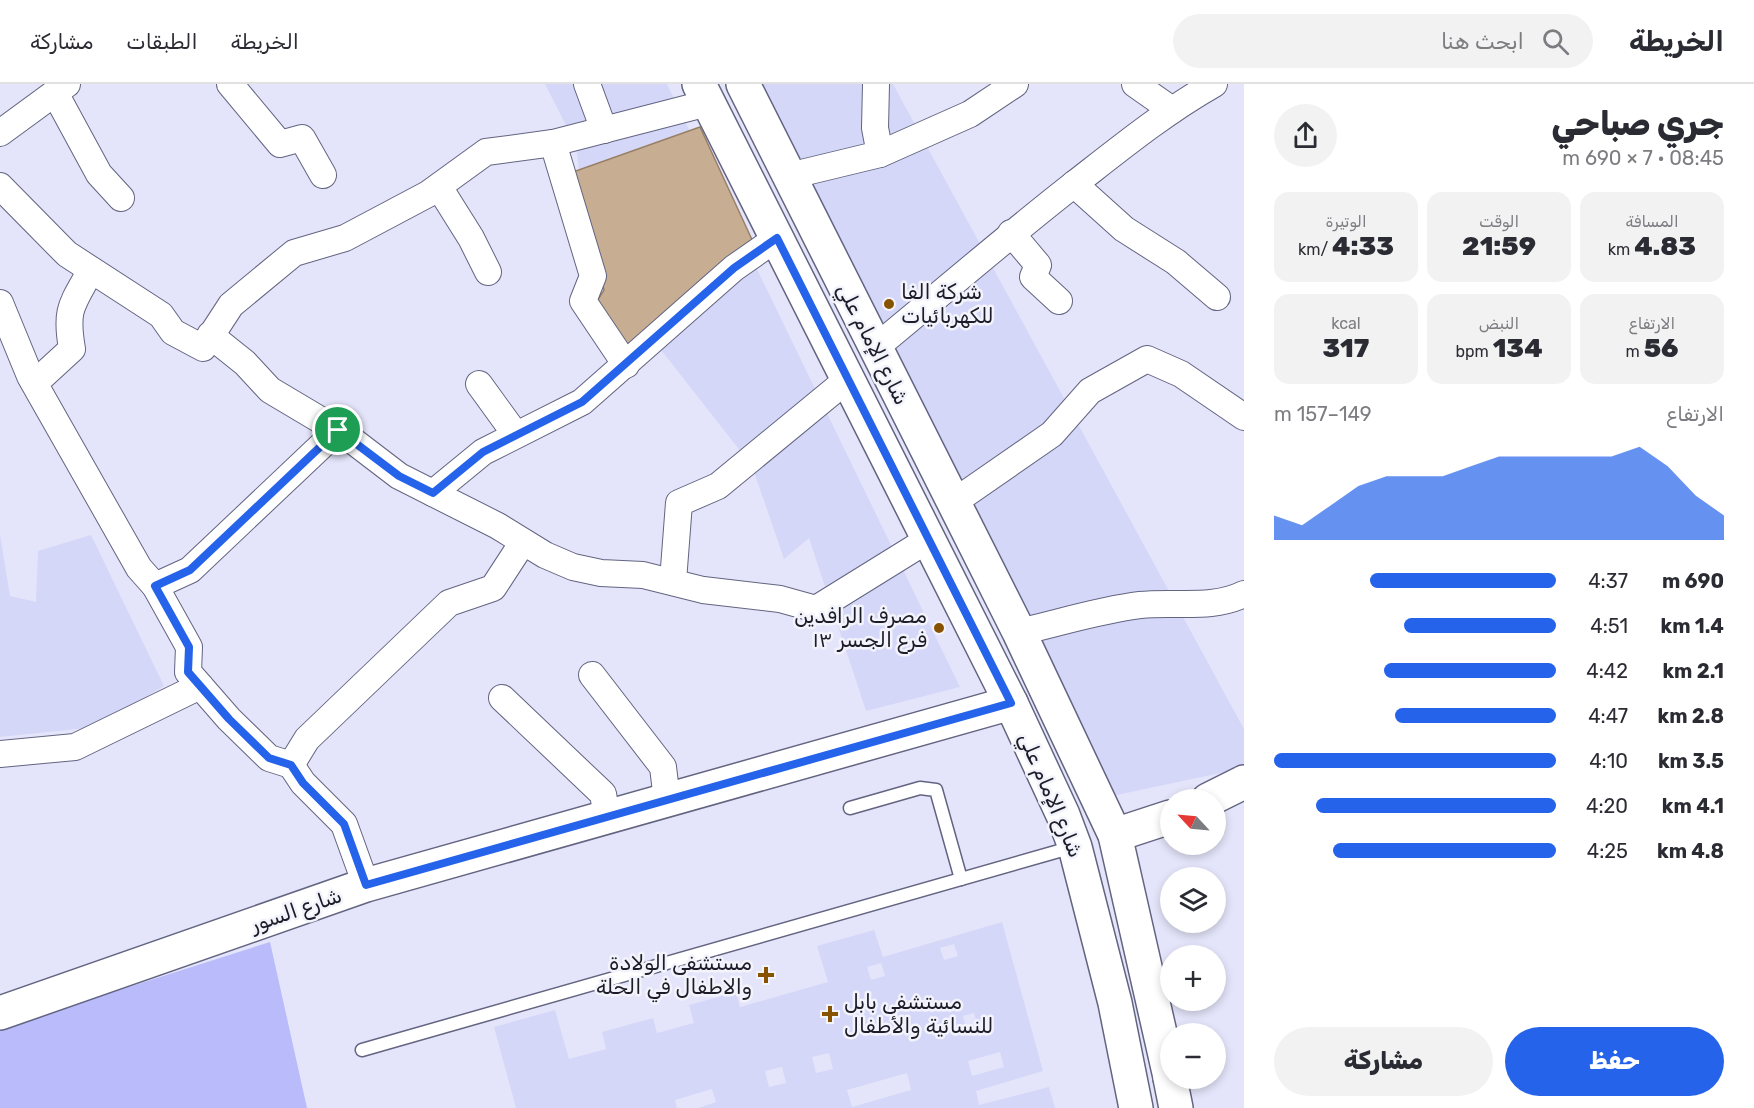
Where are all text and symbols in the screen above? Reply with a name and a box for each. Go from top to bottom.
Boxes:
search box [1173,14,1593,68]
icon: search [1539,25,1572,58]
text: الخريطة [1629,25,1724,58]
text: ابحث هنا [1441,28,1524,55]
text: مشاركة [30,29,93,54]
text: الطبقات [126,29,198,54]
text: الخريطة [231,29,299,54]
button: share [1274,104,1337,167]
text: جري صباحي [1551,104,1724,143]
text: 08:45 · 7 × 690 m [1562,146,1724,170]
text: الوتيرة [1325,212,1367,231]
text: الوقت [1479,212,1519,231]
text: المسافة [1625,212,1679,231]
text: 4:33 [1332,231,1394,262]
text: 21:59 [1462,231,1536,262]
text: 4.83 [1634,231,1696,262]
text: /km [1298,240,1332,259]
text: km [1608,240,1634,259]
street label: شارع الإمام علي [829,279,915,411]
place label: شركة الفا للكهربائيات [901,279,994,328]
marker: شركة الفا للكهربائيات [882,297,896,311]
text: kcal [1331,314,1361,333]
text: النبض [1479,314,1519,333]
text: الارتفاع [1629,314,1675,333]
text: 317 [1323,333,1369,364]
text: 134 [1493,333,1543,364]
text: 56 [1644,333,1678,364]
text: bpm [1455,342,1493,361]
text: m [1626,342,1644,361]
text: 149–157 m [1274,402,1372,426]
text: الارتفاع [1666,402,1724,426]
pin [312,404,363,455]
icon: arrive [321,413,354,446]
text: 4:37 [1588,569,1628,593]
text: 690 m [1662,569,1724,593]
place label: مصرف الرافدين فرع الجسر ١٣ [794,603,927,654]
text: 4:51 [1590,614,1628,638]
text: 1.4 km [1661,614,1724,638]
marker: مصرف الرافدين فرع الجسر ١٣ [932,621,946,635]
text: 4:42 [1586,659,1628,683]
text: 2.1 km [1662,659,1724,683]
text: 4:47 [1588,704,1628,728]
text: 2.8 km [1658,704,1724,728]
street label: شارع الإمام علي [1010,729,1089,863]
text: 4:10 [1589,749,1628,773]
text: 3.5 km [1658,749,1724,773]
north arrow [1160,789,1226,855]
map controls [1160,789,1226,1089]
text: 4:20 [1586,794,1628,818]
text: 4.1 km [1662,794,1724,818]
text: 4:25 [1587,839,1628,863]
text: 4.8 km [1657,839,1724,863]
button: layers [1160,867,1226,933]
street label: شارع السور [245,882,345,939]
button: + [1160,945,1226,1011]
place label: مستشفى الولادة والاطفال في الحلة [596,950,752,1003]
marker: مستشفى الولادة والاطفال في الحلة [757,966,775,984]
place label: مستشفى بابل للنسائية والأطفال [844,989,993,1039]
marker: مستشفى بابل للنسائية والأطفال [821,1005,839,1023]
button: − [1160,1023,1226,1089]
button: مشاركة [1274,1027,1493,1096]
button: حفظ [1505,1027,1724,1096]

